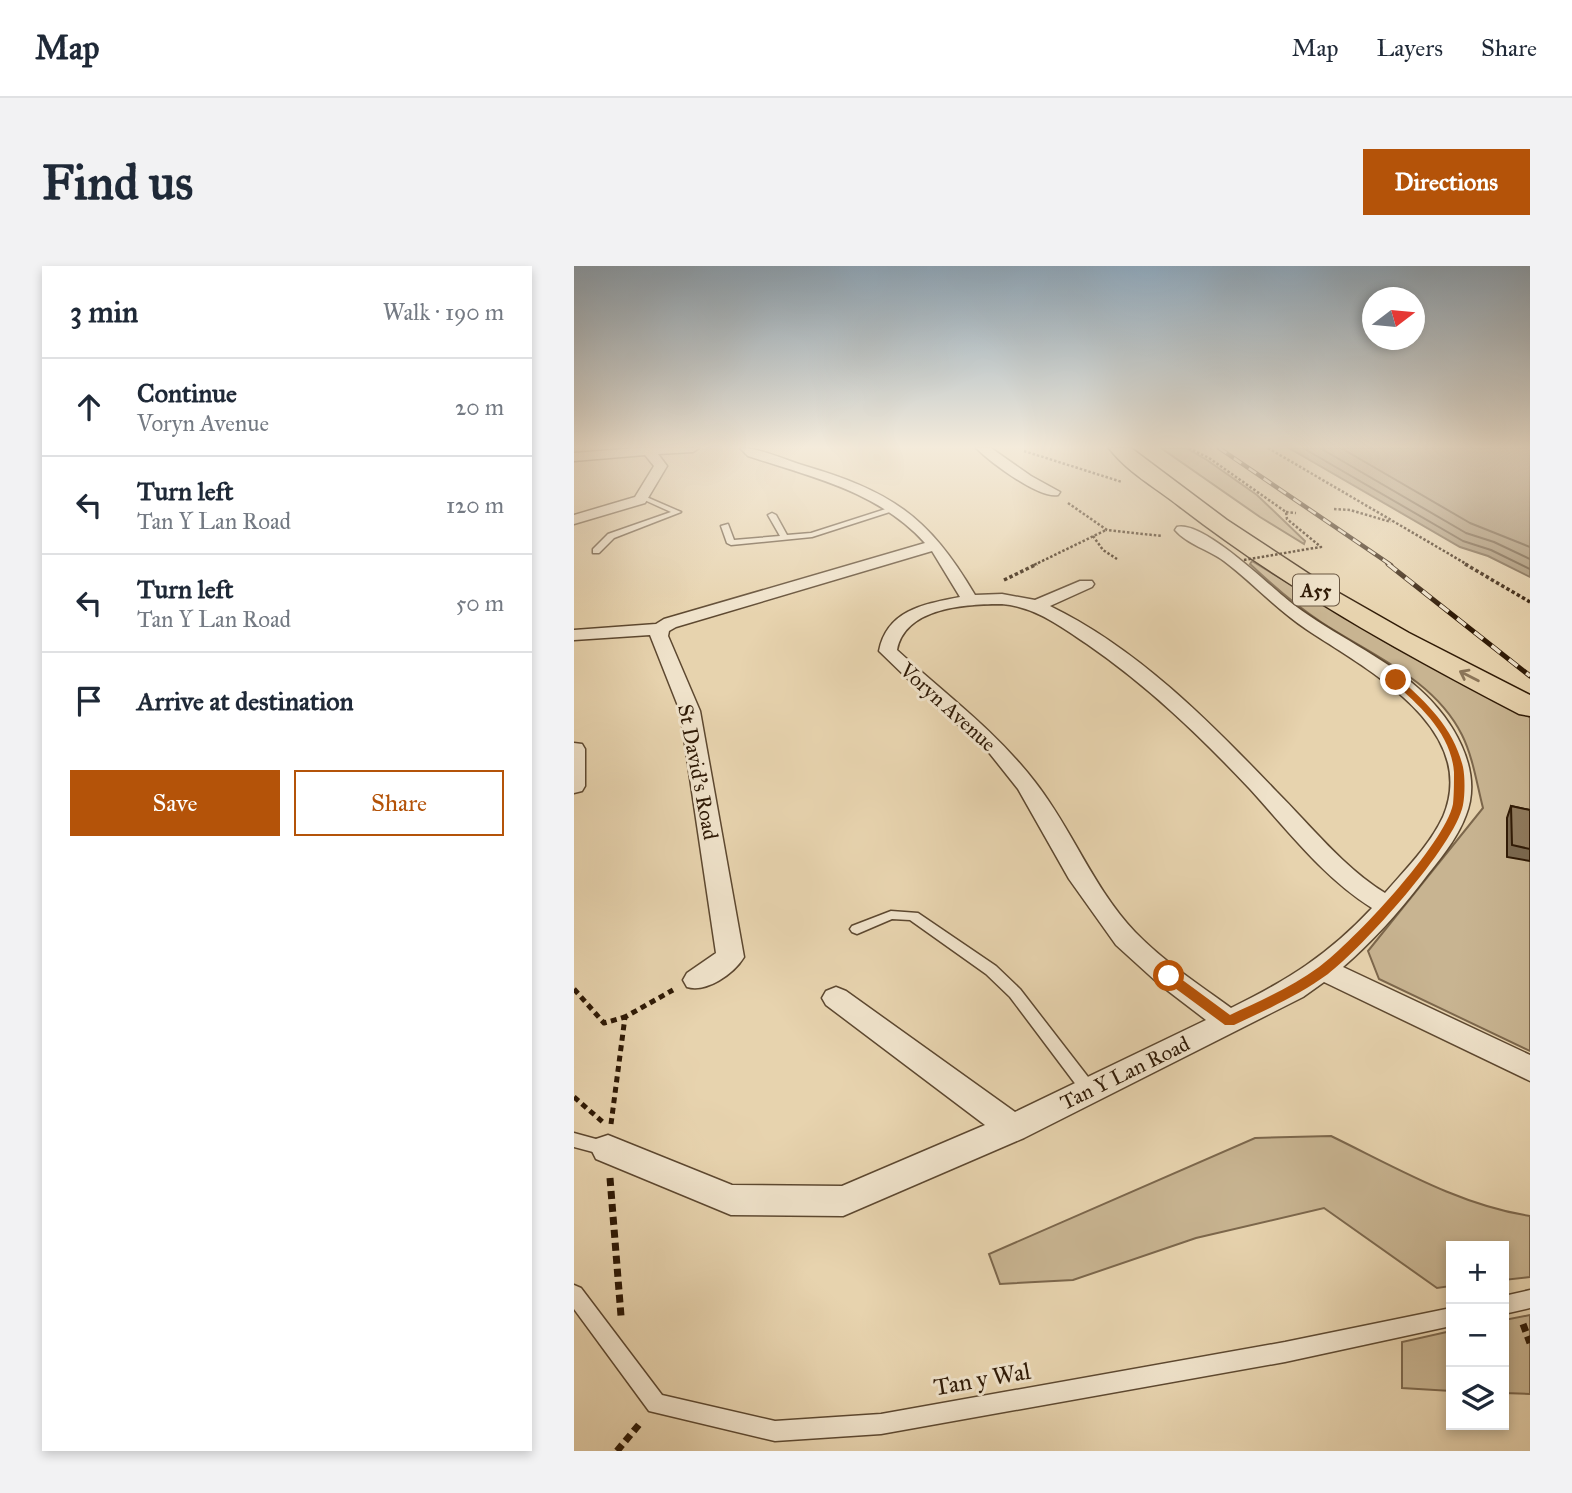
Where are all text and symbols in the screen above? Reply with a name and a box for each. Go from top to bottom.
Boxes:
text: Map [35,28,99,68]
text: Map [1292,33,1339,63]
text: Layers [1377,33,1443,63]
text: Share [1481,33,1537,63]
button: Directions [1363,149,1530,215]
text: Find us [42,153,193,212]
north arrow [1362,287,1425,350]
text: 3 min [70,294,138,330]
text: Walk · 190 m [383,298,504,326]
text: Continue [137,377,237,409]
icon: ahead [70,388,108,426]
text: 20 m [455,393,504,421]
text: Voryn Avenue [137,409,269,437]
text: Turn left [137,475,233,507]
icon: left [70,486,108,524]
text: 120 m [446,491,504,519]
text: Tan Y Lan Road [137,507,291,535]
text: Turn left [137,573,233,605]
road number: A55 [1293,574,1339,606]
icon: left [70,584,108,622]
text: 50 m [456,589,504,617]
text: Tan Y Lan Road [137,605,291,633]
street label: Voryn Avenue [894,656,1002,757]
route end [1380,664,1411,695]
one-way arrow [1459,668,1480,682]
icon: arrive [70,682,108,720]
text: Arrive at destination [137,685,354,717]
street label: St David's Road [672,702,724,842]
button: Save [70,770,280,836]
button: Share [294,770,504,836]
route start [1153,960,1184,991]
street label: Tan Y Lan Road [1056,1030,1194,1116]
map controls [1446,1241,1509,1430]
button: + [1446,1241,1509,1304]
button: − [1446,1304,1509,1367]
street label: Tan y Wal [931,1356,1033,1402]
button: layers [1446,1367,1509,1430]

